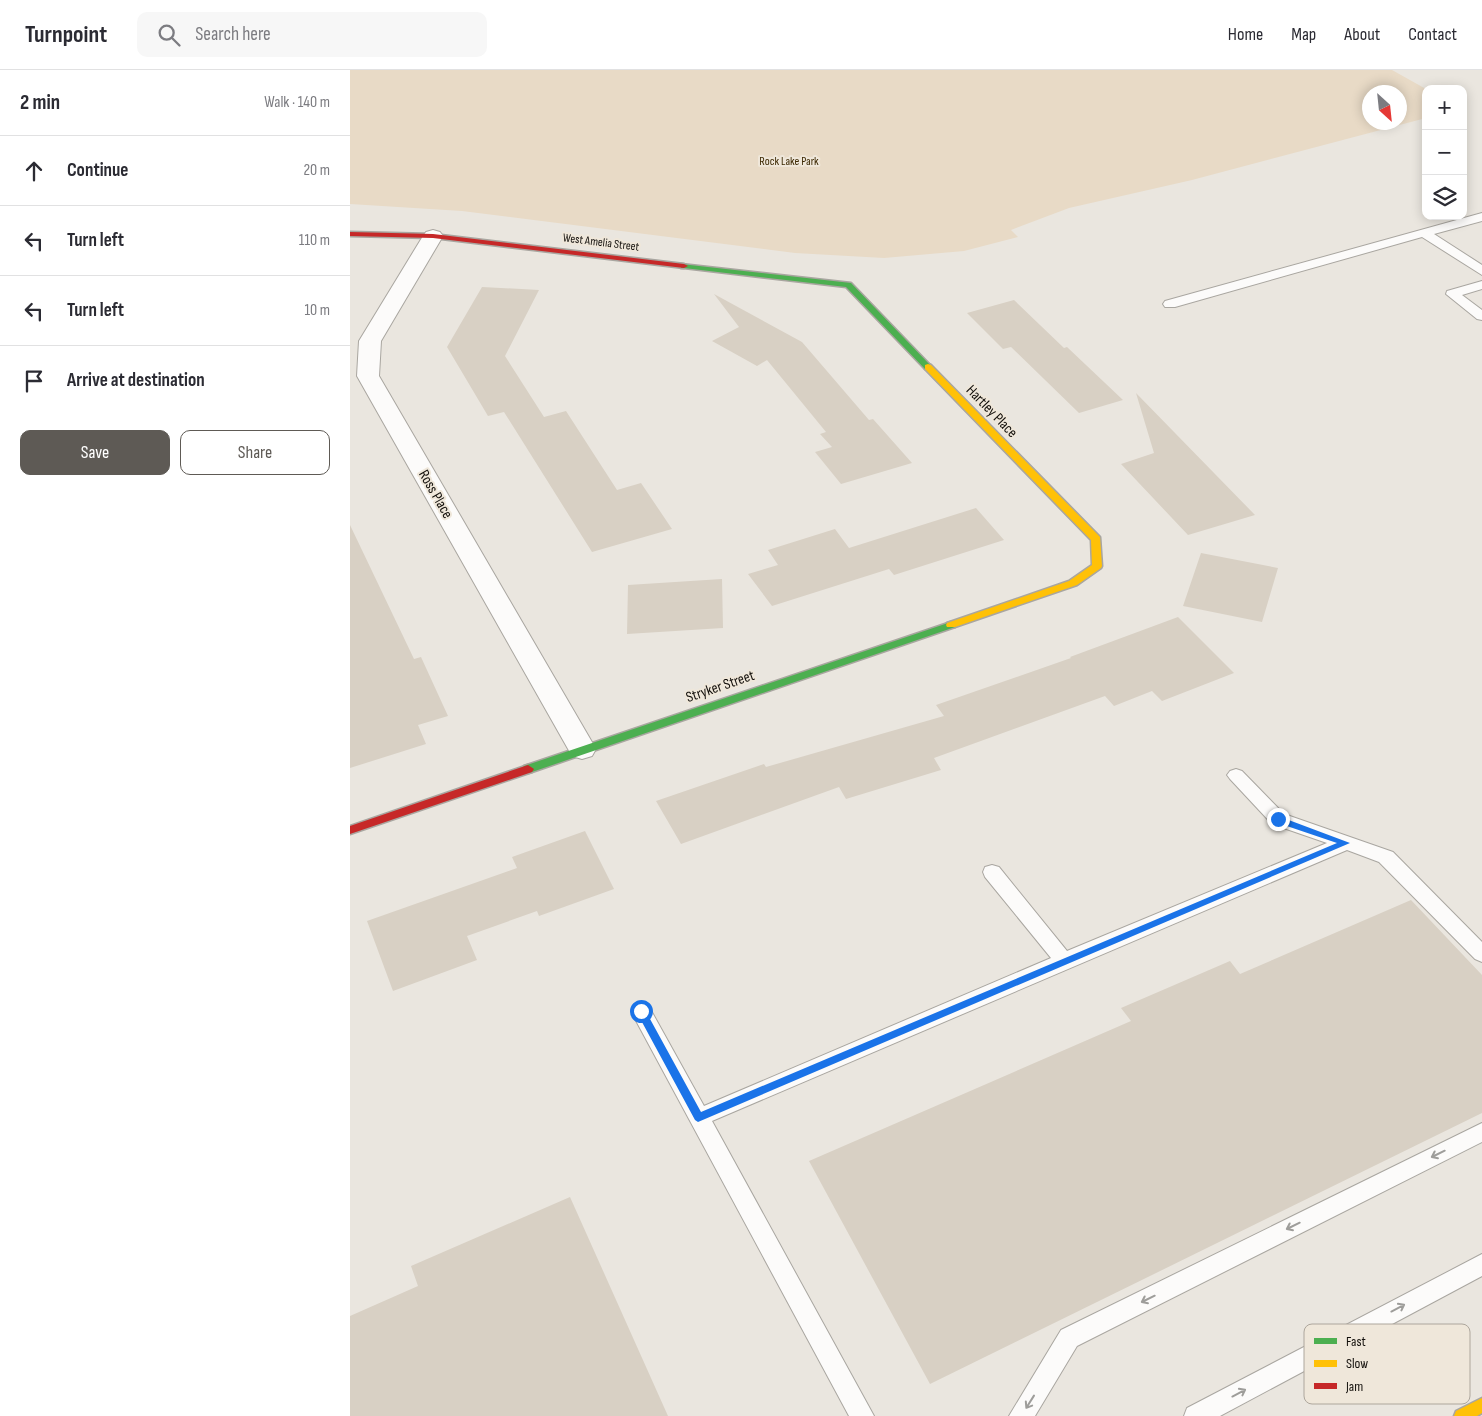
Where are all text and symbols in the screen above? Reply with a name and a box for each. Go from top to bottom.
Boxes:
search box [137,12,487,57]
text: Turnpoint [25,20,107,49]
icon: search [155,21,183,49]
text: Search here [195,23,271,46]
text: Home [1228,24,1263,45]
text: Map [1291,24,1316,45]
text: About [1344,24,1380,45]
text: Contact [1408,24,1457,45]
north arrow [1362,85,1407,130]
map controls [1422,85,1467,220]
button: + [1422,85,1467,130]
text: 2 min [20,90,60,115]
text: Walk · 140 m [264,93,330,112]
button: − [1422,130,1467,175]
park label: Rock Lake Park [759,154,819,169]
icon: ahead [20,157,48,185]
text: Continue [67,159,128,182]
text: 20 m [303,161,330,180]
button: layers [1422,175,1467,220]
icon: left [20,227,48,255]
text: Turn left [67,229,124,252]
street label: West Amelia Street [562,230,640,255]
text: 110 m [299,231,330,250]
icon: left [20,297,48,325]
text: Turn left [67,299,124,322]
text: 10 m [304,301,330,320]
icon: arrive [20,367,48,395]
text: Arrive at destination [67,369,205,392]
street label: Hartley Place [962,381,1021,442]
button: Save [20,430,170,475]
button: Share [180,430,330,475]
street label: Ross Place [414,467,457,522]
street label: Stryker Street [683,666,757,707]
route end [1267,808,1290,831]
route start [630,1000,653,1023]
one-way arrow [1431,1149,1446,1159]
one-way arrow [1286,1222,1301,1231]
one-way arrow [1140,1294,1155,1304]
one-way arrow [1390,1303,1405,1313]
legend [1304,1324,1470,1404]
text: Fast [1346,1333,1366,1350]
text: Slow [1346,1355,1368,1372]
text: Jam [1345,1378,1363,1395]
one-way arrow [1232,1388,1247,1398]
one-way arrow [1024,1394,1034,1408]

